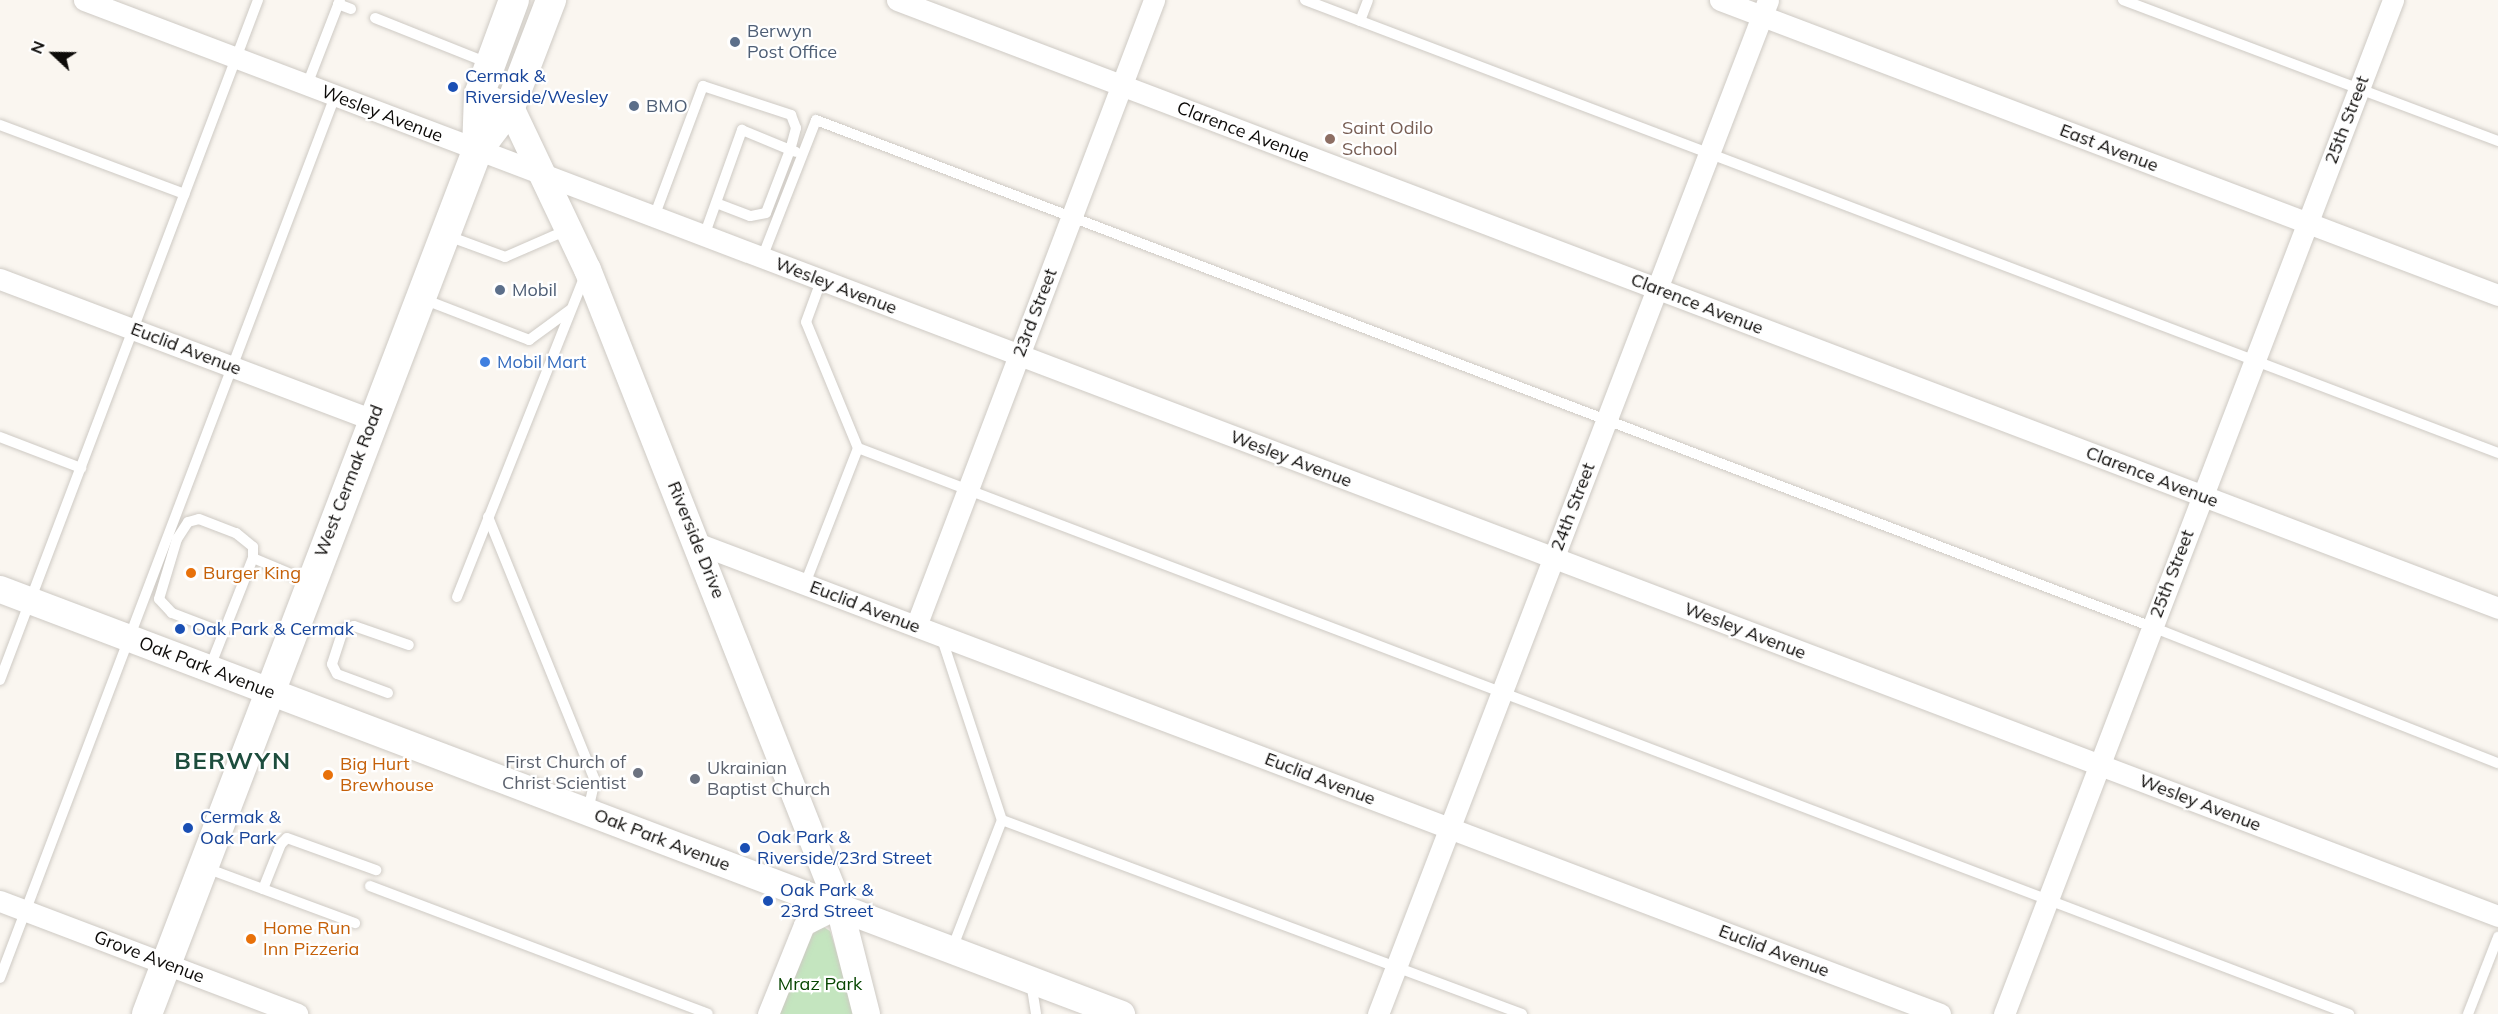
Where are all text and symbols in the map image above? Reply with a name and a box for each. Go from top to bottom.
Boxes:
place label: Berwyn Post Office [747,21,837,63]
north arrow [24,24,84,84]
marker: Berwyn Post Office [728,35,742,49]
text: N [26,38,49,57]
place label: Cermak & Riverside/Wesley [465,66,608,109]
street label: 25th Street [2320,73,2374,167]
marker: Cermak & Riverside/Wesley [446,80,460,94]
street label: Wesley Avenue [318,81,446,147]
place label: BMO [646,95,688,117]
street label: Clarence Avenue [1174,97,1312,167]
marker: BMO [627,99,641,113]
place label: Saint Odilo School [1342,118,1433,160]
street label: East Avenue [2057,119,2161,177]
marker: Saint Odilo School [1323,132,1337,146]
street label: Wesley Avenue [772,253,900,319]
street label: 23rd Street [1008,266,1062,360]
street label: Clarence Avenue [1628,269,1766,339]
place label: Mobil [512,279,557,301]
marker: Mobil [493,283,507,297]
street label: Euclid Avenue [128,318,244,380]
place label: Mobil Mart [497,351,586,373]
marker: Mobil Mart [478,355,492,369]
street label: West Cermak Road [310,402,388,560]
street label: Wesley Avenue [1227,426,1355,492]
street label: Clarence Avenue [2083,442,2221,512]
street label: 24th Street [1546,460,1600,554]
street label: Riverside Drive [663,478,729,602]
street label: 25th Street [2145,527,2199,621]
place label: Burger King [203,562,301,584]
marker: Burger King [184,566,198,580]
street label: Euclid Avenue [807,576,923,638]
street label: Wesley Avenue [1681,598,1809,664]
place label: Oak Park & Cermak [192,618,354,640]
marker: Oak Park & Cermak [173,622,187,636]
street label: Oak Park Avenue [136,632,278,704]
district label: BERWYN [174,747,292,775]
street label: Euclid Avenue [1262,748,1378,810]
place label: First Church of Christ Scientist [502,752,626,795]
place label: Big Hurt Brewhouse [340,754,434,796]
place label: Ukrainian Baptist Church [707,758,830,800]
marker: First Church of Christ Scientist [631,766,645,780]
marker: Big Hurt Brewhouse [321,768,335,782]
street label: Wesley Avenue [2136,770,2264,836]
marker: Ukrainian Baptist Church [688,772,702,786]
street label: Oak Park Avenue [591,804,733,876]
place label: Cermak & Oak Park [200,807,281,850]
marker: Cermak & Oak Park [181,821,195,835]
place label: Oak Park & Riverside/23rd Street [757,827,932,870]
marker: Oak Park & Riverside/23rd Street [738,841,752,855]
place label: Oak Park & 23rd Street [780,880,873,922]
marker: Oak Park & 23rd Street [761,894,775,908]
place label: Home Run Inn Pizzeria [263,918,359,960]
street label: Euclid Avenue [1716,920,1832,982]
street label: Grove Avenue [91,926,207,988]
marker: Home Run Inn Pizzeria [244,932,258,946]
park label: Mraz Park [778,973,862,995]

